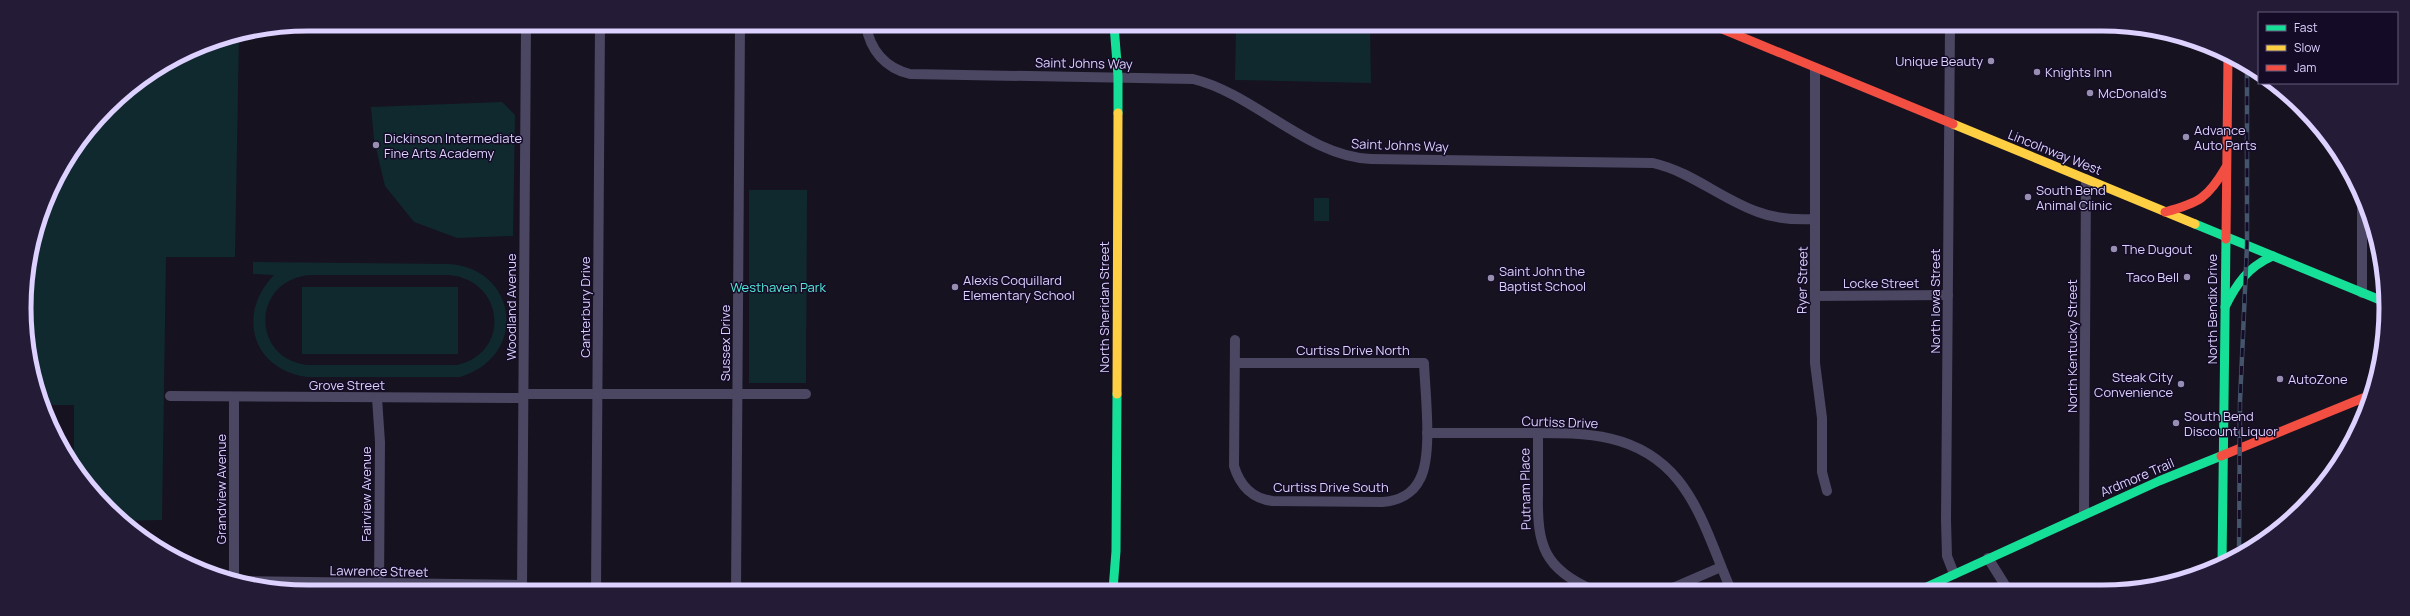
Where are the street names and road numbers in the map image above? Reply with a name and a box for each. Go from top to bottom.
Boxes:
street label: Saint Johns Way [1035,53,1133,73]
street label: Lincolnway West [2005,125,2105,179]
street label: Saint Johns Way [1351,134,1449,156]
street label: North Sheridan Street [1095,241,1113,373]
street label: Ryer Street [1792,246,1812,314]
street label: North Iowa Street [1926,249,1944,353]
street label: Woodland Avenue [502,253,520,361]
street label: North Bendix Drive [2203,253,2221,364]
street label: Canterbury Drive [576,256,594,358]
street label: Locke Street [1843,274,1919,292]
street label: North Kentucky Street [2063,279,2081,413]
street label: Sussex Drive [716,304,734,381]
street label: Curtiss Drive North [1296,341,1410,359]
street label: Grove Street [309,376,385,394]
street label: Curtiss Drive [1521,412,1599,432]
street label: Grandview Avenue [212,433,230,544]
street label: Fairview Avenue [357,446,375,542]
street label: Putnam Place [1515,447,1535,530]
street label: Ardmore Trail [2097,453,2177,501]
street label: Curtiss Drive South [1273,478,1389,496]
street label: Lawrence Street [330,561,428,581]

